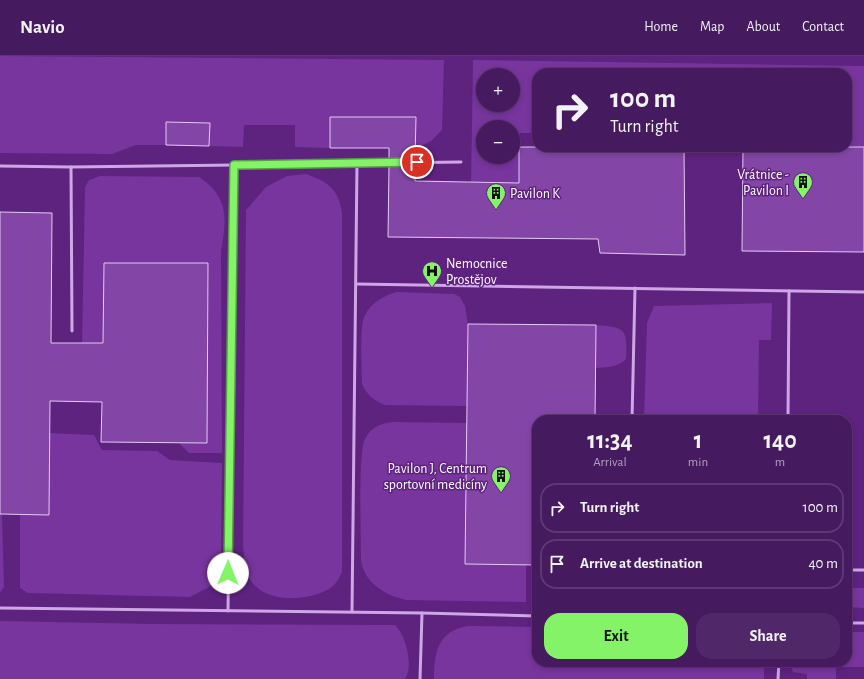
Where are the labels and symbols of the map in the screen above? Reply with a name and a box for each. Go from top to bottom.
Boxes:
pin [400,145,434,179]
place label: Vrátnice - Pavilon I [737,168,789,198]
building icon: Vrátnice - Pavilon I [792,171,814,199]
building icon: Pavilon K [485,182,507,210]
place label: Pavilon K [510,187,560,201]
place label: Nemocnice Prostějov [446,257,508,287]
hospital icon: Nemocnice Prostějov [421,260,443,288]
place label: Pavilon J, Centrum sportovní medicíny [384,462,487,492]
building icon: Pavilon J, Centrum sportovní medicíny [490,465,512,493]
position arrow [207,552,249,594]

